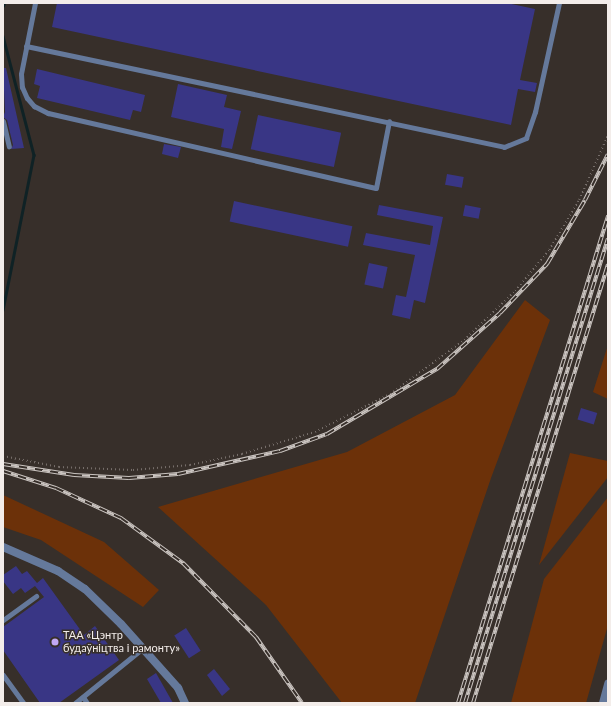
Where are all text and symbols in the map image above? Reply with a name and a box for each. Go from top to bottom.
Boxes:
place label: ТАА «Цэнтр будаўніцтва і рамонту» [63,629,180,655]
marker: ТАА «Цэнтр будаўніцтва і рамонту» [50,637,60,647]

